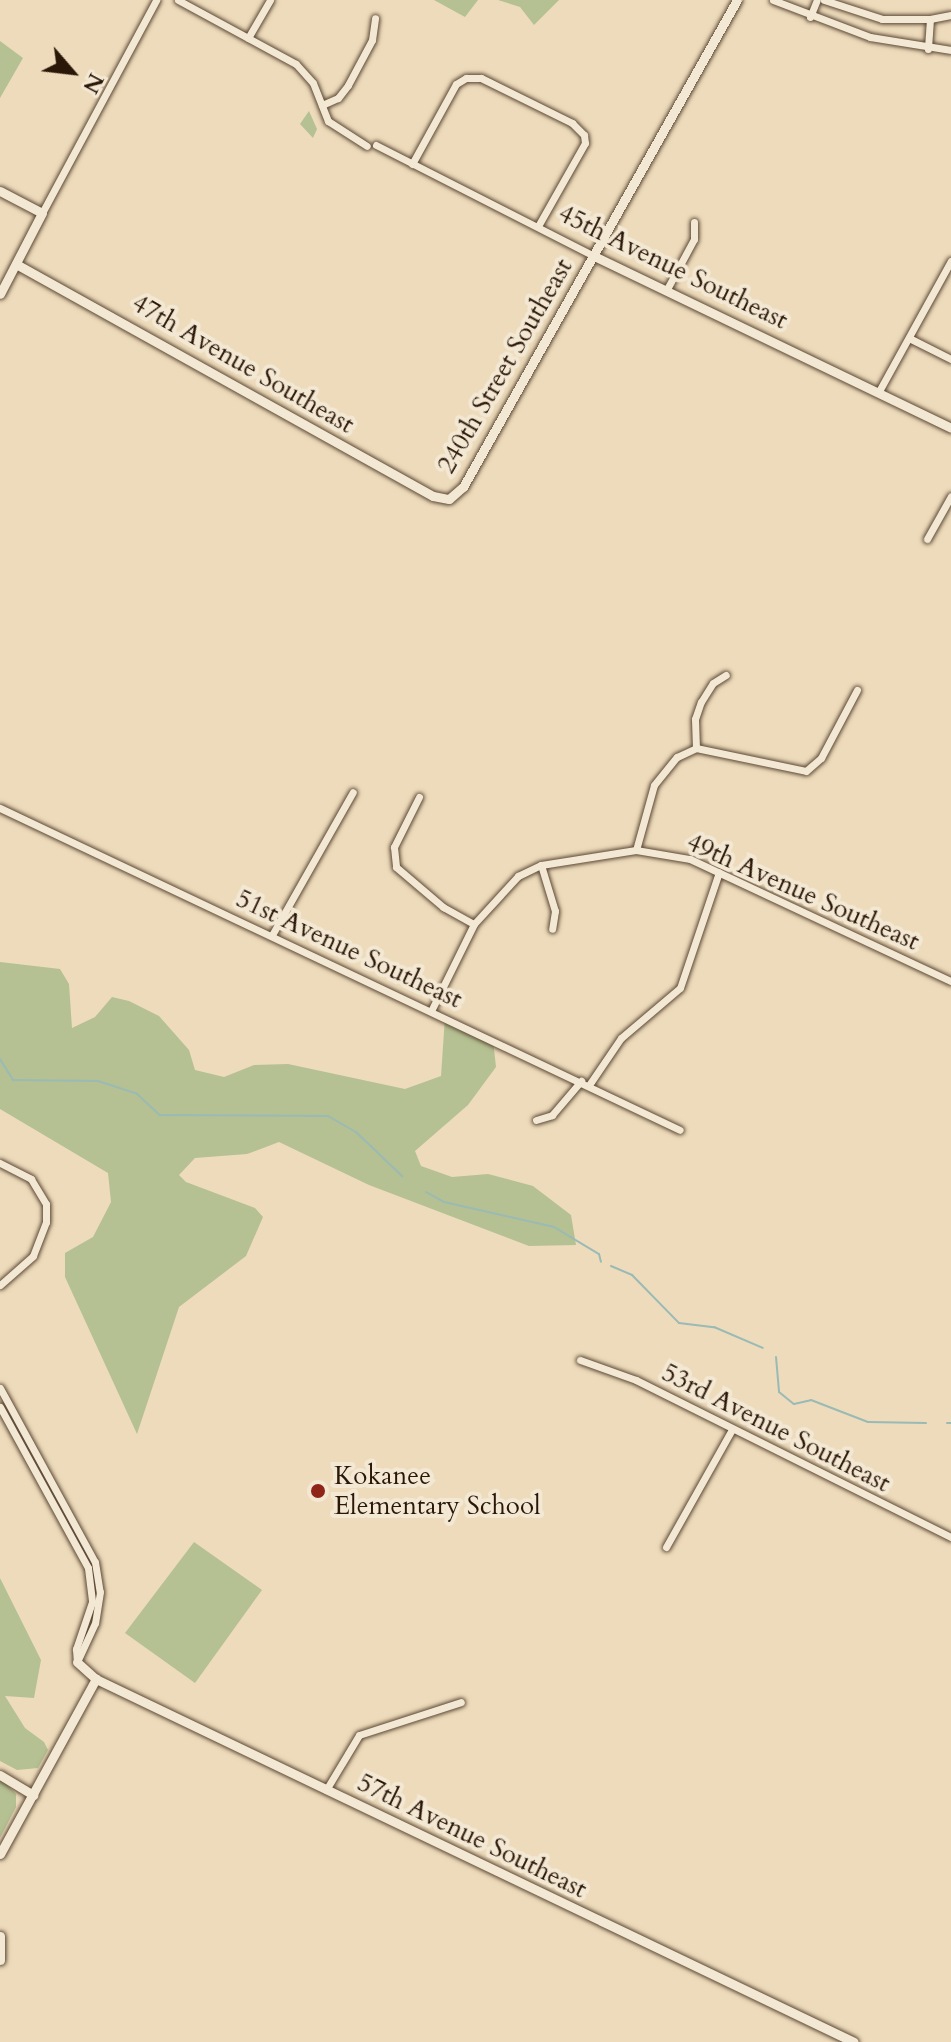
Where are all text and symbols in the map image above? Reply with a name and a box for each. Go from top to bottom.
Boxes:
north arrow [32,32,112,112]
text: N [75,68,111,99]
street label: 45th Avenue Southeast [553,198,793,336]
street label: 240th Street Southeast [431,253,579,479]
street label: 47th Avenue Southeast [126,288,360,440]
street label: 49th Avenue Southeast [682,827,924,957]
street label: 51st Avenue Southeast [231,883,467,1015]
street label: 53rd Avenue Southeast [657,1357,895,1499]
place label: Kokanee Elementary School [334,1460,541,1522]
marker: Kokanee Elementary School [309,1482,327,1500]
street label: 57th Avenue Southeast [352,1767,592,1905]

